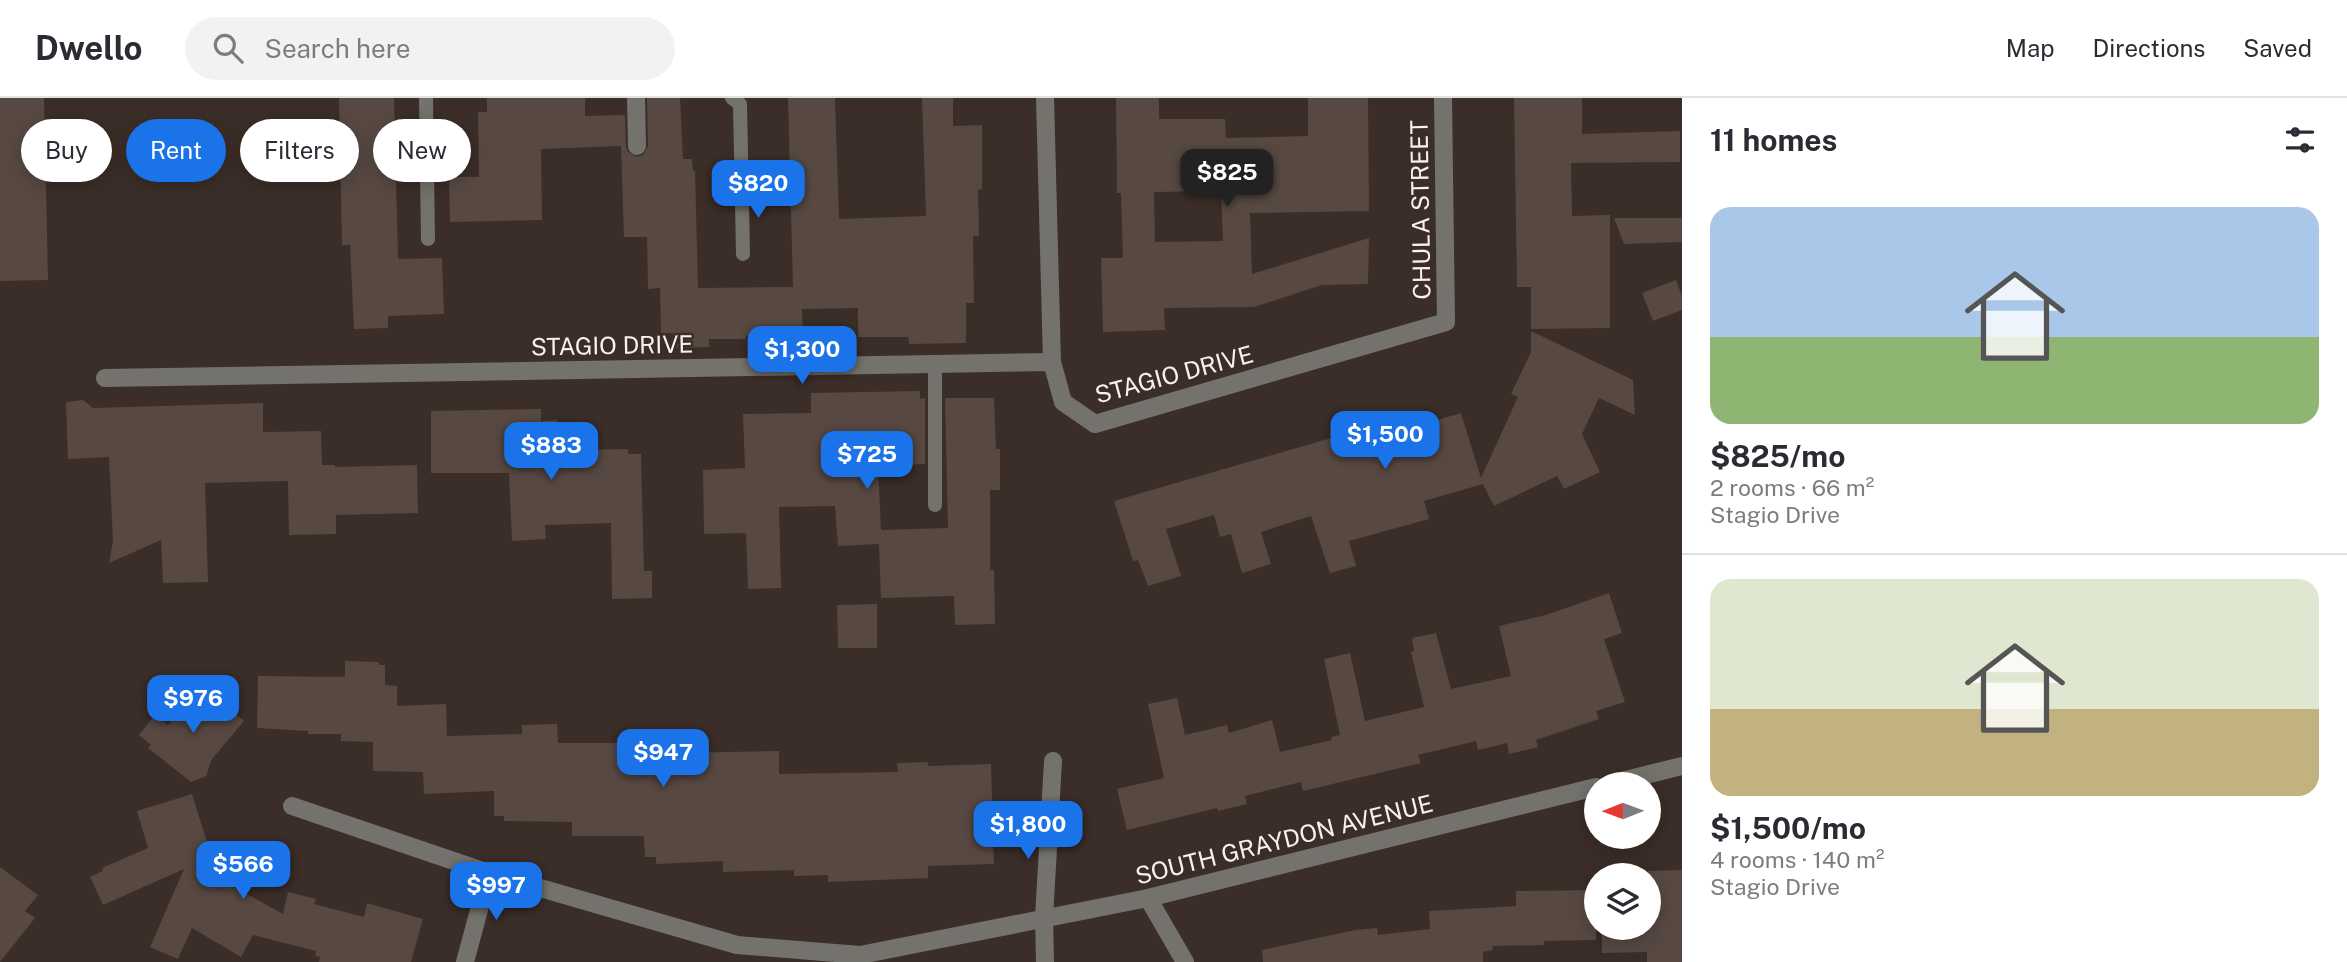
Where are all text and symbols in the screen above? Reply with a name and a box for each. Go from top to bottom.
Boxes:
search box [185,17,675,80]
text: Dwello [35,29,143,67]
icon: search [209,29,247,67]
text: Search here [265,33,411,64]
text: Map [2006,34,2055,62]
text: Directions [2093,34,2205,62]
text: Saved [2243,34,2312,62]
chip: Buy [21,119,112,182]
chip: Rent [126,119,226,182]
chip: Filters [240,119,359,182]
chip: New [373,119,471,182]
street label: CHULA STREET [1404,120,1436,300]
icon: filters [2281,121,2319,159]
text: 11 homes [1710,122,1837,158]
pin: $825 [1186,150,1268,209]
text: $825 [1196,158,1258,185]
pin: $820 [717,160,799,220]
text: $820 [728,169,788,196]
icon: home [1952,253,2078,379]
pin: $1,300 [745,327,859,386]
street label: STAGIO DRIVE [530,330,694,360]
text: $1,300 [764,335,840,362]
street label: STAGIO DRIVE [1092,339,1256,409]
pin: $1,500 [1328,412,1442,471]
text: $1,500 [1347,420,1423,447]
pin: $883 [510,422,592,482]
text: $883 [520,431,582,458]
pin: $725 [826,432,908,491]
text: $825/mo [1710,438,1845,474]
text: $725 [837,440,897,467]
text: 2 rooms · 66 m² [1710,474,1874,501]
text: Stagio Drive [1710,501,1840,528]
icon: home [1952,625,2078,751]
pin: $976 [152,676,234,735]
text: $976 [163,684,223,711]
pin: $947 [622,730,704,789]
text: $947 [633,738,693,765]
north arrow [1584,772,1661,849]
map controls [1584,772,1661,940]
street label: SOUTH GRAYDON AVENUE [1132,788,1436,890]
pin: $1,800 [971,802,1085,861]
text: $1,800 [990,810,1066,837]
text: $1,500/mo [1710,810,1866,846]
pin: $566 [202,842,284,901]
text: 4 rooms · 140 m² [1710,846,1884,873]
text: $566 [212,850,274,877]
pin: $997 [455,862,537,922]
button: layers [1584,863,1661,940]
text: $997 [466,871,526,898]
text: Stagio Drive [1710,873,1840,900]

